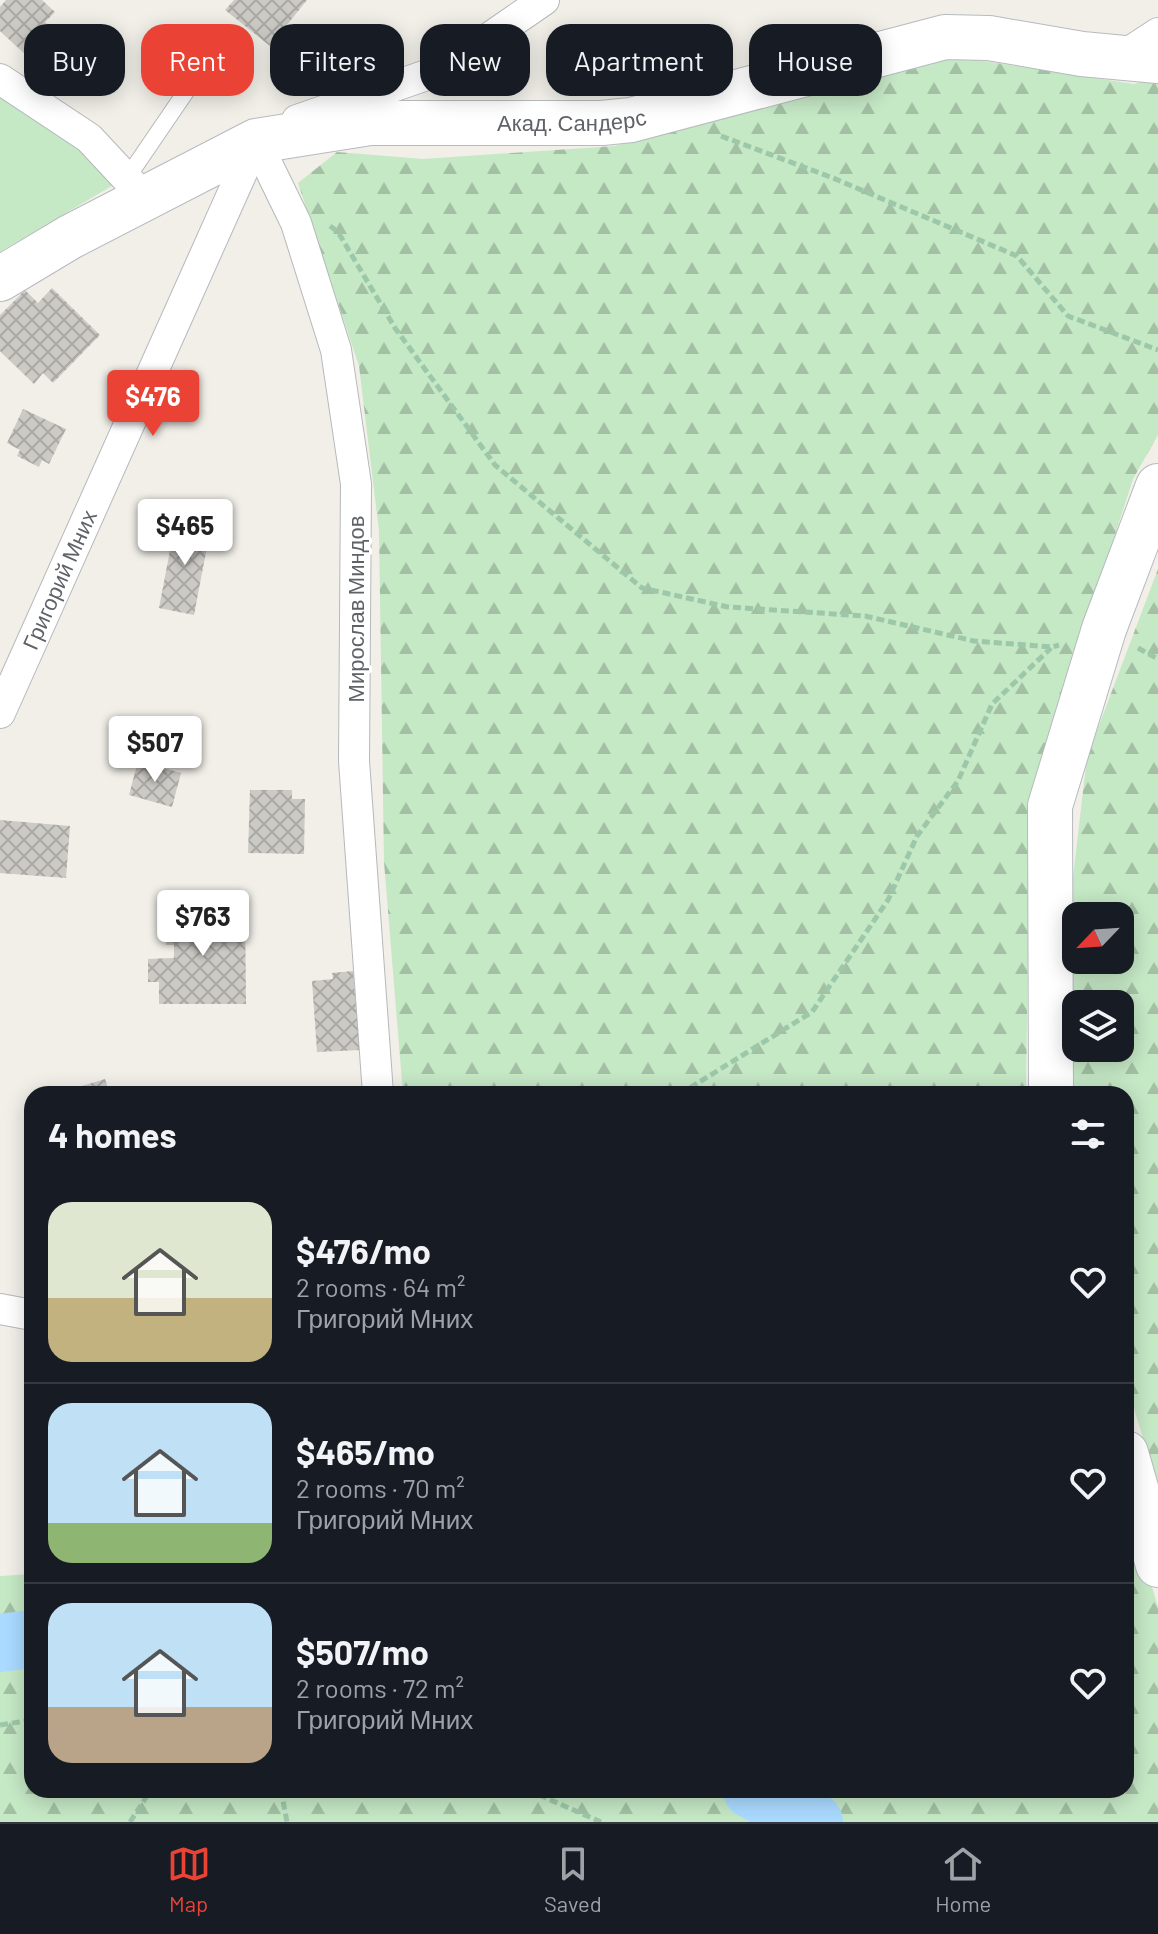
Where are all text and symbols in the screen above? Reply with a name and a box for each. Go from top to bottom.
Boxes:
chip: Buy [24,24,125,96]
chip: Rent [141,24,254,96]
chip: Filters [270,24,404,96]
chip: New [420,24,530,96]
chip: Apartment [546,24,733,96]
chip: House [749,24,882,96]
street label: Акад. Сандерс [497,103,649,136]
pin: $476 [106,370,200,438]
text: $476 [125,380,181,411]
pin: $465 [138,499,232,567]
street label: Григорий Мних [16,506,101,653]
text: $465 [156,509,214,540]
street label: Мирослав Миндов [342,516,369,702]
pin: $507 [108,716,202,784]
text: $507 [127,726,183,757]
pin: $763 [156,890,250,958]
text: $763 [175,900,231,931]
north arrow [1062,902,1134,974]
map controls [1062,902,1134,1062]
button: layers [1062,990,1134,1062]
icon: filters [1066,1112,1110,1156]
text: 4 homes [48,1114,177,1155]
text: $476/mo [296,1230,431,1271]
icon: home [112,1234,208,1330]
icon: heart [1066,1260,1110,1304]
text: 2 rooms · 64 m² [296,1271,466,1302]
text: Григорий Мних [296,1302,473,1333]
text: $465/mo [296,1431,435,1472]
icon: home [112,1435,208,1531]
icon: heart [1066,1461,1110,1505]
text: 2 rooms · 70 m² [296,1472,465,1503]
text: Григорий Мних [296,1503,473,1534]
text: $507/mo [296,1631,429,1672]
icon: home [112,1635,208,1731]
icon: heart [1066,1661,1110,1705]
text: 2 rooms · 72 m² [296,1672,464,1703]
text: Григорий Мних [296,1703,473,1734]
tab: Map [167,1842,211,1916]
tab: Saved [544,1842,602,1916]
tab: Home [935,1842,991,1916]

